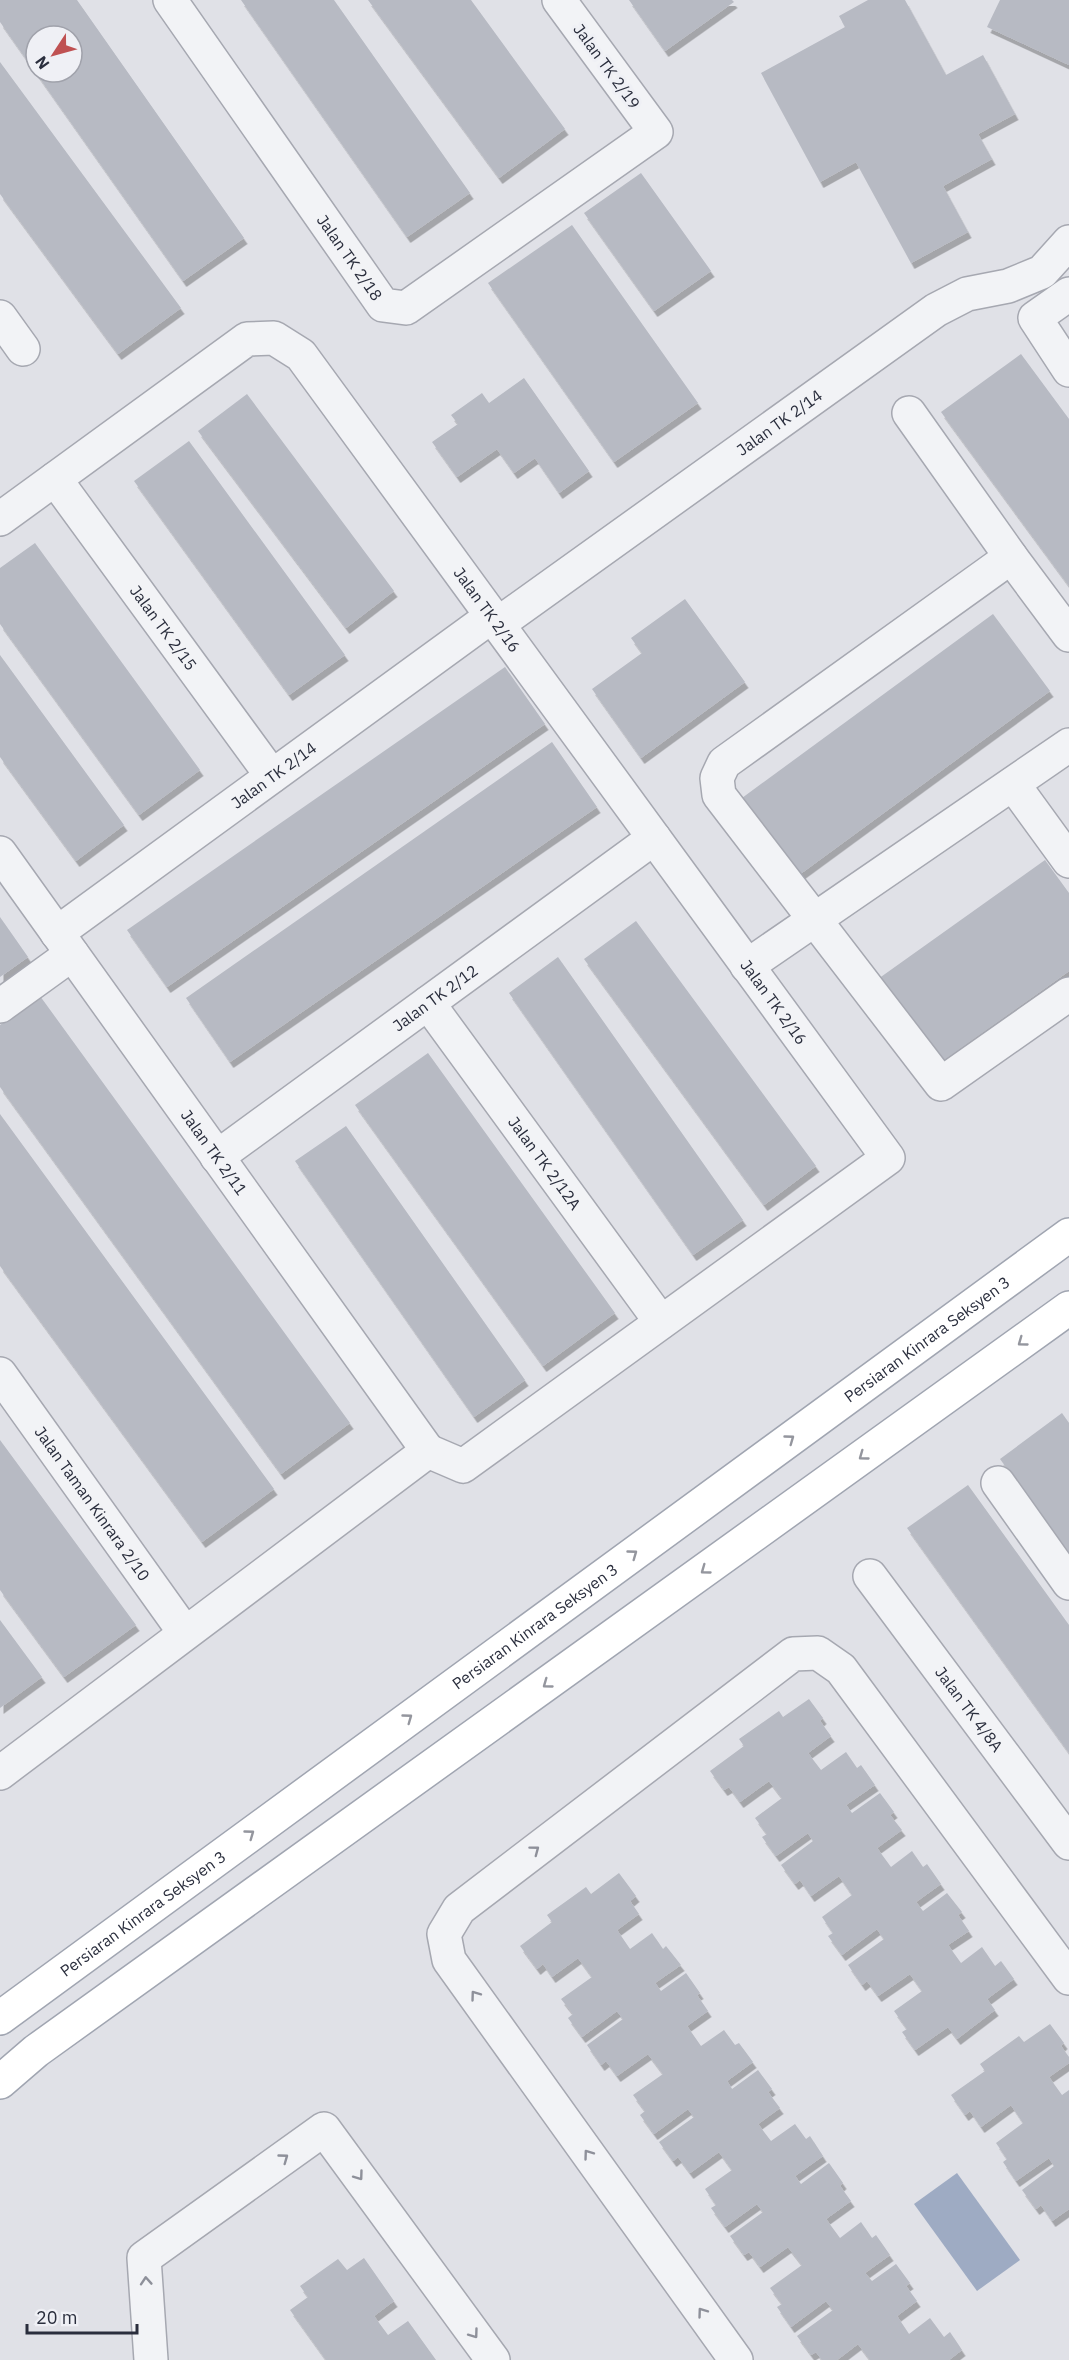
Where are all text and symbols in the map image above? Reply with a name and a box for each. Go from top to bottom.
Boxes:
street label: Jalan TK 2/19 [569,19,645,113]
north arrow [24,24,84,84]
text: N [30,52,53,73]
street label: Jalan TK 2/18 [313,210,387,304]
street label: Jalan TK 2/14 [733,385,826,460]
street label: Jalan TK 2/16 [449,563,525,656]
street label: Jalan TK 2/15 [126,581,201,674]
street label: Jalan TK 2/14 [227,737,320,813]
street label: Jalan TK 2/16 [736,956,812,1049]
street label: Jalan TK 2/12 [389,960,482,1036]
street label: Jalan TK 2/11 [177,1106,252,1199]
street label: Jalan TK 2/12A [504,1112,586,1214]
street label: Persiaran Kinrara Seksyen 3 [840,1272,1014,1406]
one-way arrow [1017,1335,1028,1346]
street label: Jalan Taman Kinrara 2/10 [30,1422,154,1585]
one-way arrow [784,1435,795,1446]
one-way arrow [859,1449,870,1460]
one-way arrow [626,1550,637,1561]
street label: Persiaran Kinrara Seksyen 3 [448,1559,622,1694]
one-way arrow [701,1563,712,1574]
street label: Jalan TK 4/8A [931,1663,1007,1756]
one-way arrow [542,1676,553,1687]
one-way arrow [401,1715,412,1726]
one-way arrow [244,1830,255,1841]
street label: Persiaran Kinrara Seksyen 3 [56,1846,230,1981]
one-way arrow [529,1847,540,1858]
one-way arrow [471,1991,482,2002]
one-way arrow [584,2149,595,2160]
one-way arrow [278,2154,289,2165]
one-way arrow [351,2170,362,2181]
one-way arrow [140,2276,153,2285]
scale bar [27,2297,136,2335]
text: 20 m [36,2306,78,2329]
one-way arrow [698,2308,709,2319]
one-way arrow [466,2327,477,2338]

